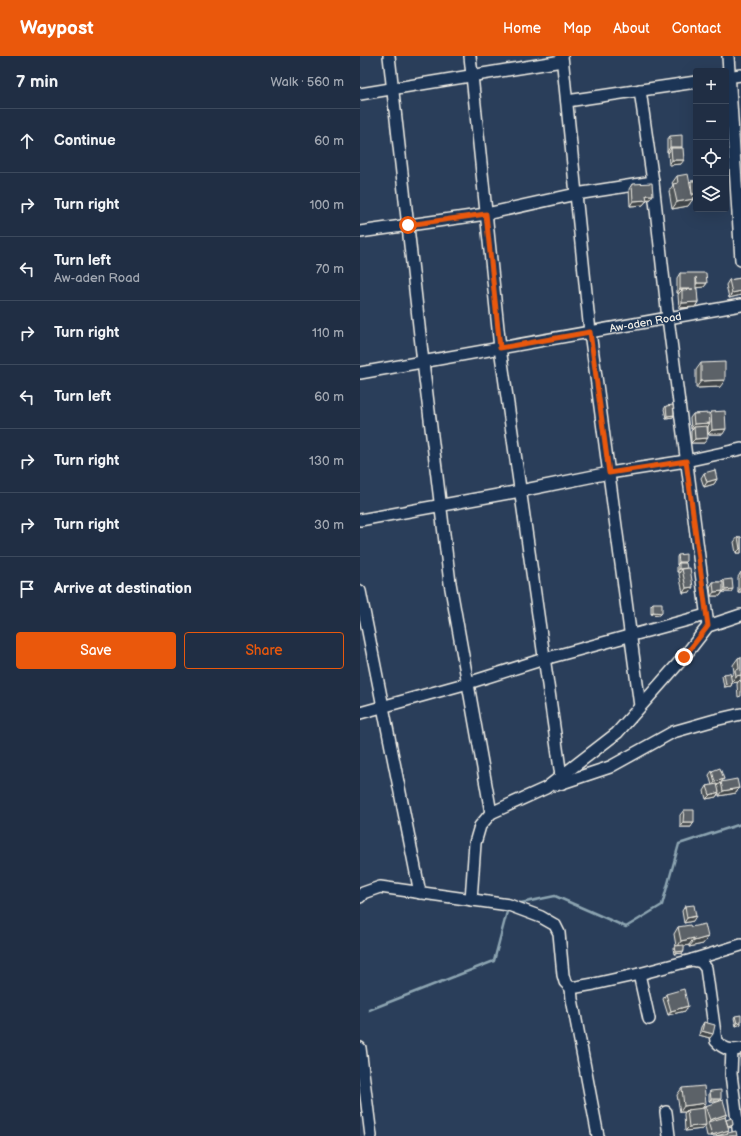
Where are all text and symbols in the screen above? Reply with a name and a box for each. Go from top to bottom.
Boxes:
text: Waypost [20,17,94,40]
text: Home [503,20,541,37]
text: Map [563,20,591,37]
text: About [613,20,650,37]
text: Contact [672,20,721,37]
map controls [693,68,729,212]
button: + [693,68,729,104]
text: 7 min [16,72,58,92]
text: Walk · 560 m [270,74,344,90]
button: − [693,104,729,140]
icon: ahead [16,130,38,152]
text: Continue [54,131,116,150]
text: 60 m [314,133,344,149]
button: locate [693,140,729,176]
button: layers [693,176,729,212]
icon: right [16,194,38,216]
text: Turn right [54,195,119,214]
text: 100 m [309,197,344,213]
route start [399,216,417,234]
text: Turn left [54,251,111,270]
icon: left [16,258,38,280]
text: 70 m [316,261,344,277]
text: Aw-aden Road [54,270,140,286]
street label: Aw-aden Road [608,309,682,335]
icon: right [16,322,38,344]
text: Turn right [54,323,119,342]
text: 110 m [312,325,344,341]
icon: left [16,386,38,408]
text: Turn left [54,387,111,406]
text: 60 m [314,389,344,405]
icon: right [16,450,38,472]
text: Turn right [54,451,119,470]
text: 130 m [309,453,344,469]
icon: right [16,514,38,536]
text: Turn right [54,515,119,534]
text: 30 m [314,517,344,533]
icon: arrive [16,578,38,600]
text: Arrive at destination [54,579,192,598]
button: Save [16,632,176,669]
button: Share [184,632,344,669]
route end [675,648,693,666]

